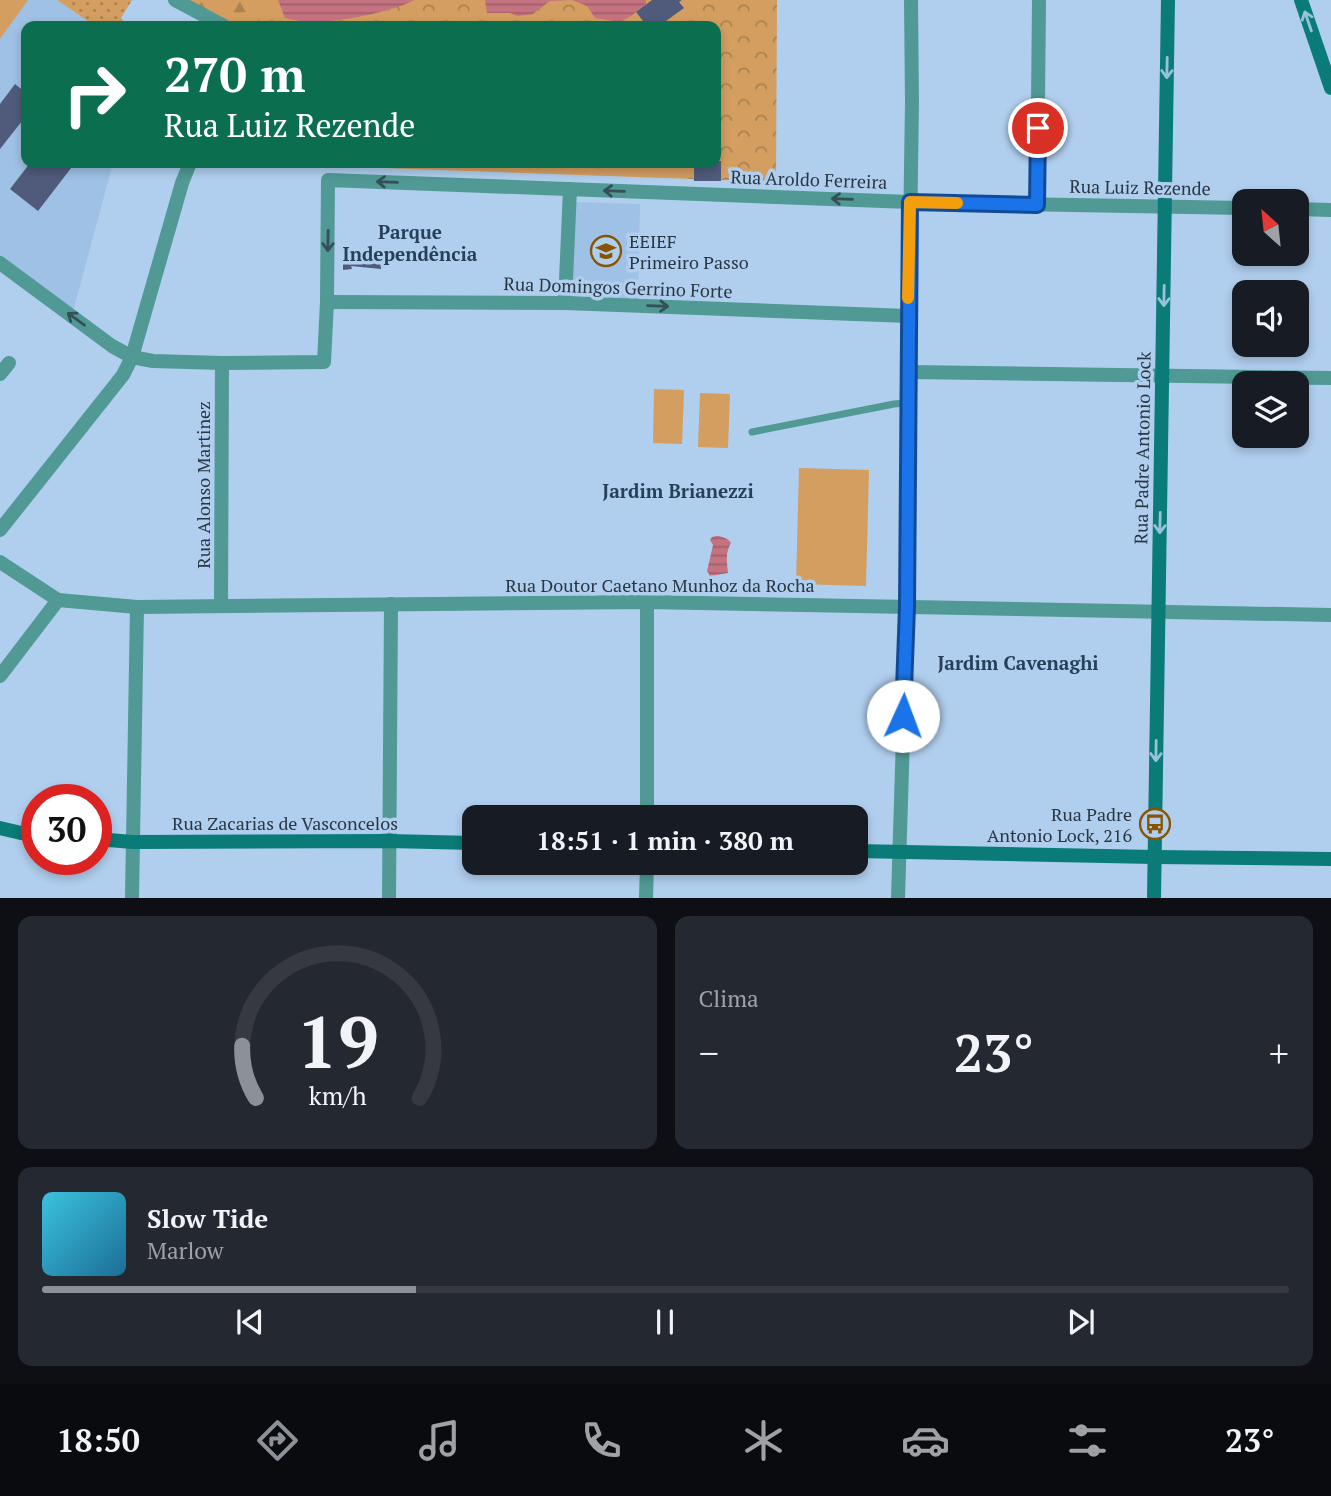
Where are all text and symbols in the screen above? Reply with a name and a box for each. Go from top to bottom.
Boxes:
one-way arrow [1301,10,1314,32]
text: 270 m [164,41,306,106]
icon: right [49,49,140,140]
one-way arrow [1160,56,1174,79]
pin [1008,98,1068,158]
text: Rua Luiz Rezende [164,104,415,146]
icon: arrive [1019,109,1057,147]
street label: Rua Aroldo Ferreira [730,164,888,194]
street label: Rua Luiz Rezende [1069,174,1211,200]
one-way arrow [376,176,399,189]
one-way arrow [603,184,626,197]
north arrow [1232,189,1309,266]
map controls [1232,189,1309,448]
one-way arrow [831,193,854,206]
district label: Parque Independência [343,219,478,266]
one-way arrow [321,229,335,252]
place label: EEIEF Primeiro Passo [629,229,749,274]
school or university icon: EEIEF Primeiro Passo [589,234,623,268]
street label: Rua Domingos Gerrino Forte [503,271,733,303]
button: sound [1232,280,1309,357]
one-way arrow [1157,284,1171,307]
one-way arrow [646,300,669,313]
one-way arrow [67,312,86,326]
street label: Rua Padre Antonio Lock [1128,351,1156,545]
button: layers [1232,371,1309,448]
street label: Rua Alonso Martinez [191,401,215,569]
district label: Jardim Brianezzi [602,478,754,503]
one-way arrow [1153,511,1167,534]
street label: Rua Doutor Caetano Munhoz da Rocha [505,573,815,597]
district label: Jardim Cavenaghi [937,650,1099,675]
position arrow [866,679,940,753]
one-way arrow [1150,739,1163,762]
speed limit sign: 30 [21,784,112,875]
place label: Rua Padre Antonio Lock, 216 [987,802,1132,847]
bus stop icon: Rua Padre Antonio Lock, 216 [1138,807,1172,841]
street label: Rua Zacarias de Vasconcelos [172,811,398,835]
text: 18:51 · 1 min · 380 m [536,823,794,857]
text: Clima [699,983,759,1014]
text: 19 [296,993,378,1090]
text: 23° [954,1018,1034,1087]
text: − [699,1028,719,1078]
text: + [1269,1028,1289,1078]
text: km/h [308,1079,366,1112]
text: Slow Tide [147,1201,268,1235]
text: Marlow [147,1235,224,1266]
icon: previous [231,1303,269,1341]
icon: pause [646,1303,684,1341]
icon: next [1062,1303,1100,1341]
icon: directions [253,1416,302,1465]
icon: music [415,1416,464,1465]
icon: phone [577,1416,626,1465]
icon: climate [739,1416,788,1465]
icon: car [901,1416,950,1465]
icon: filters [1063,1416,1112,1465]
text: 18:50 [57,1419,140,1461]
text: 23° [1225,1419,1274,1461]

